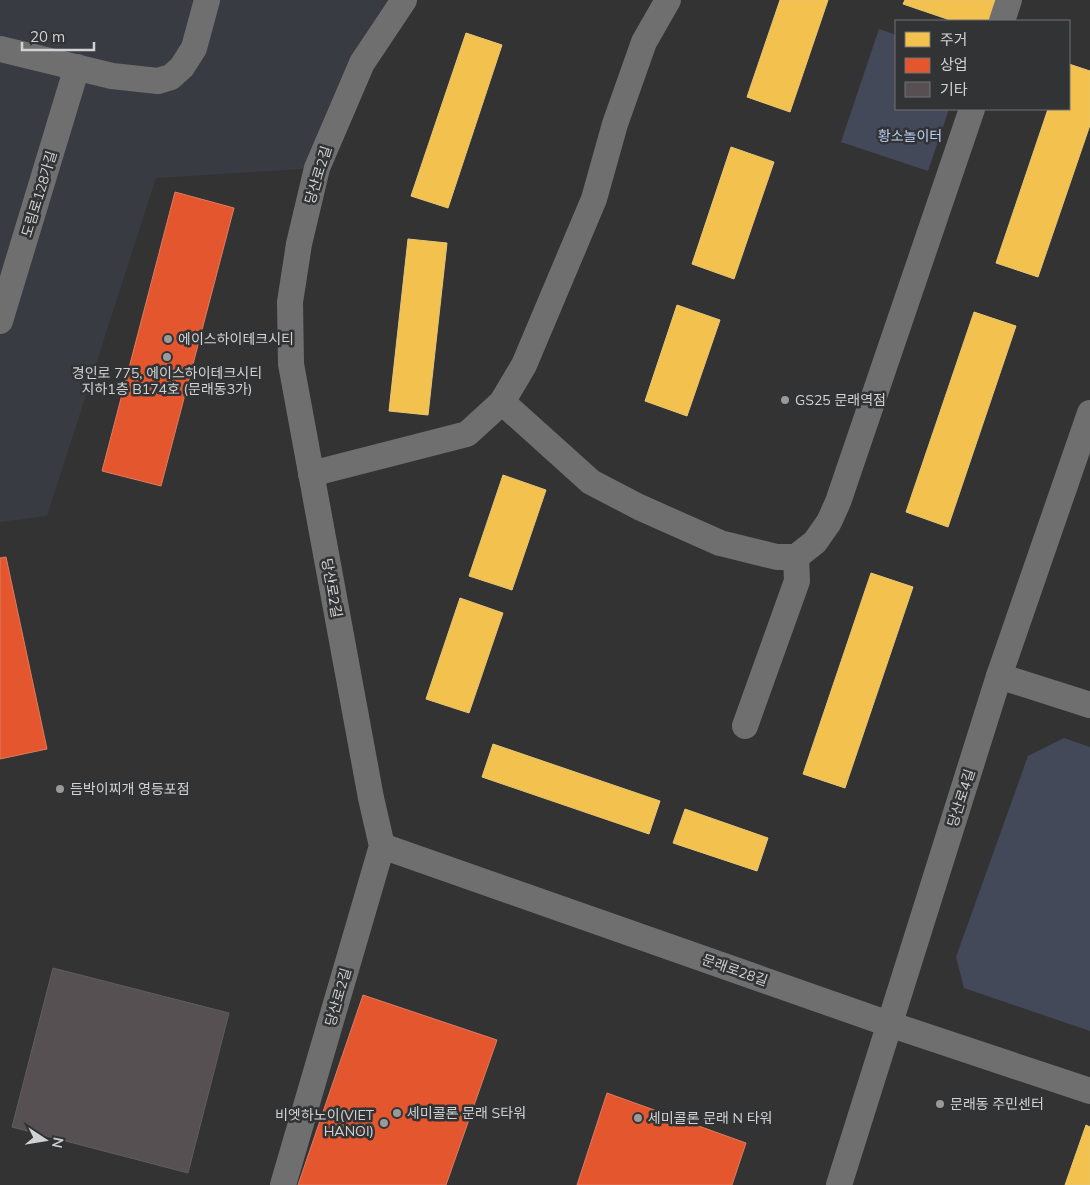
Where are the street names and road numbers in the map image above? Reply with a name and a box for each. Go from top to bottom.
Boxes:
street label: 당산로2길 [301,144,335,206]
street label: 도림로128가길 [17,149,61,239]
street label: 당산로2길 [318,557,346,619]
street label: 당산로4길 [943,767,979,829]
street label: 문래로28길 [700,950,770,990]
street label: 당산로2길 [321,966,355,1028]

